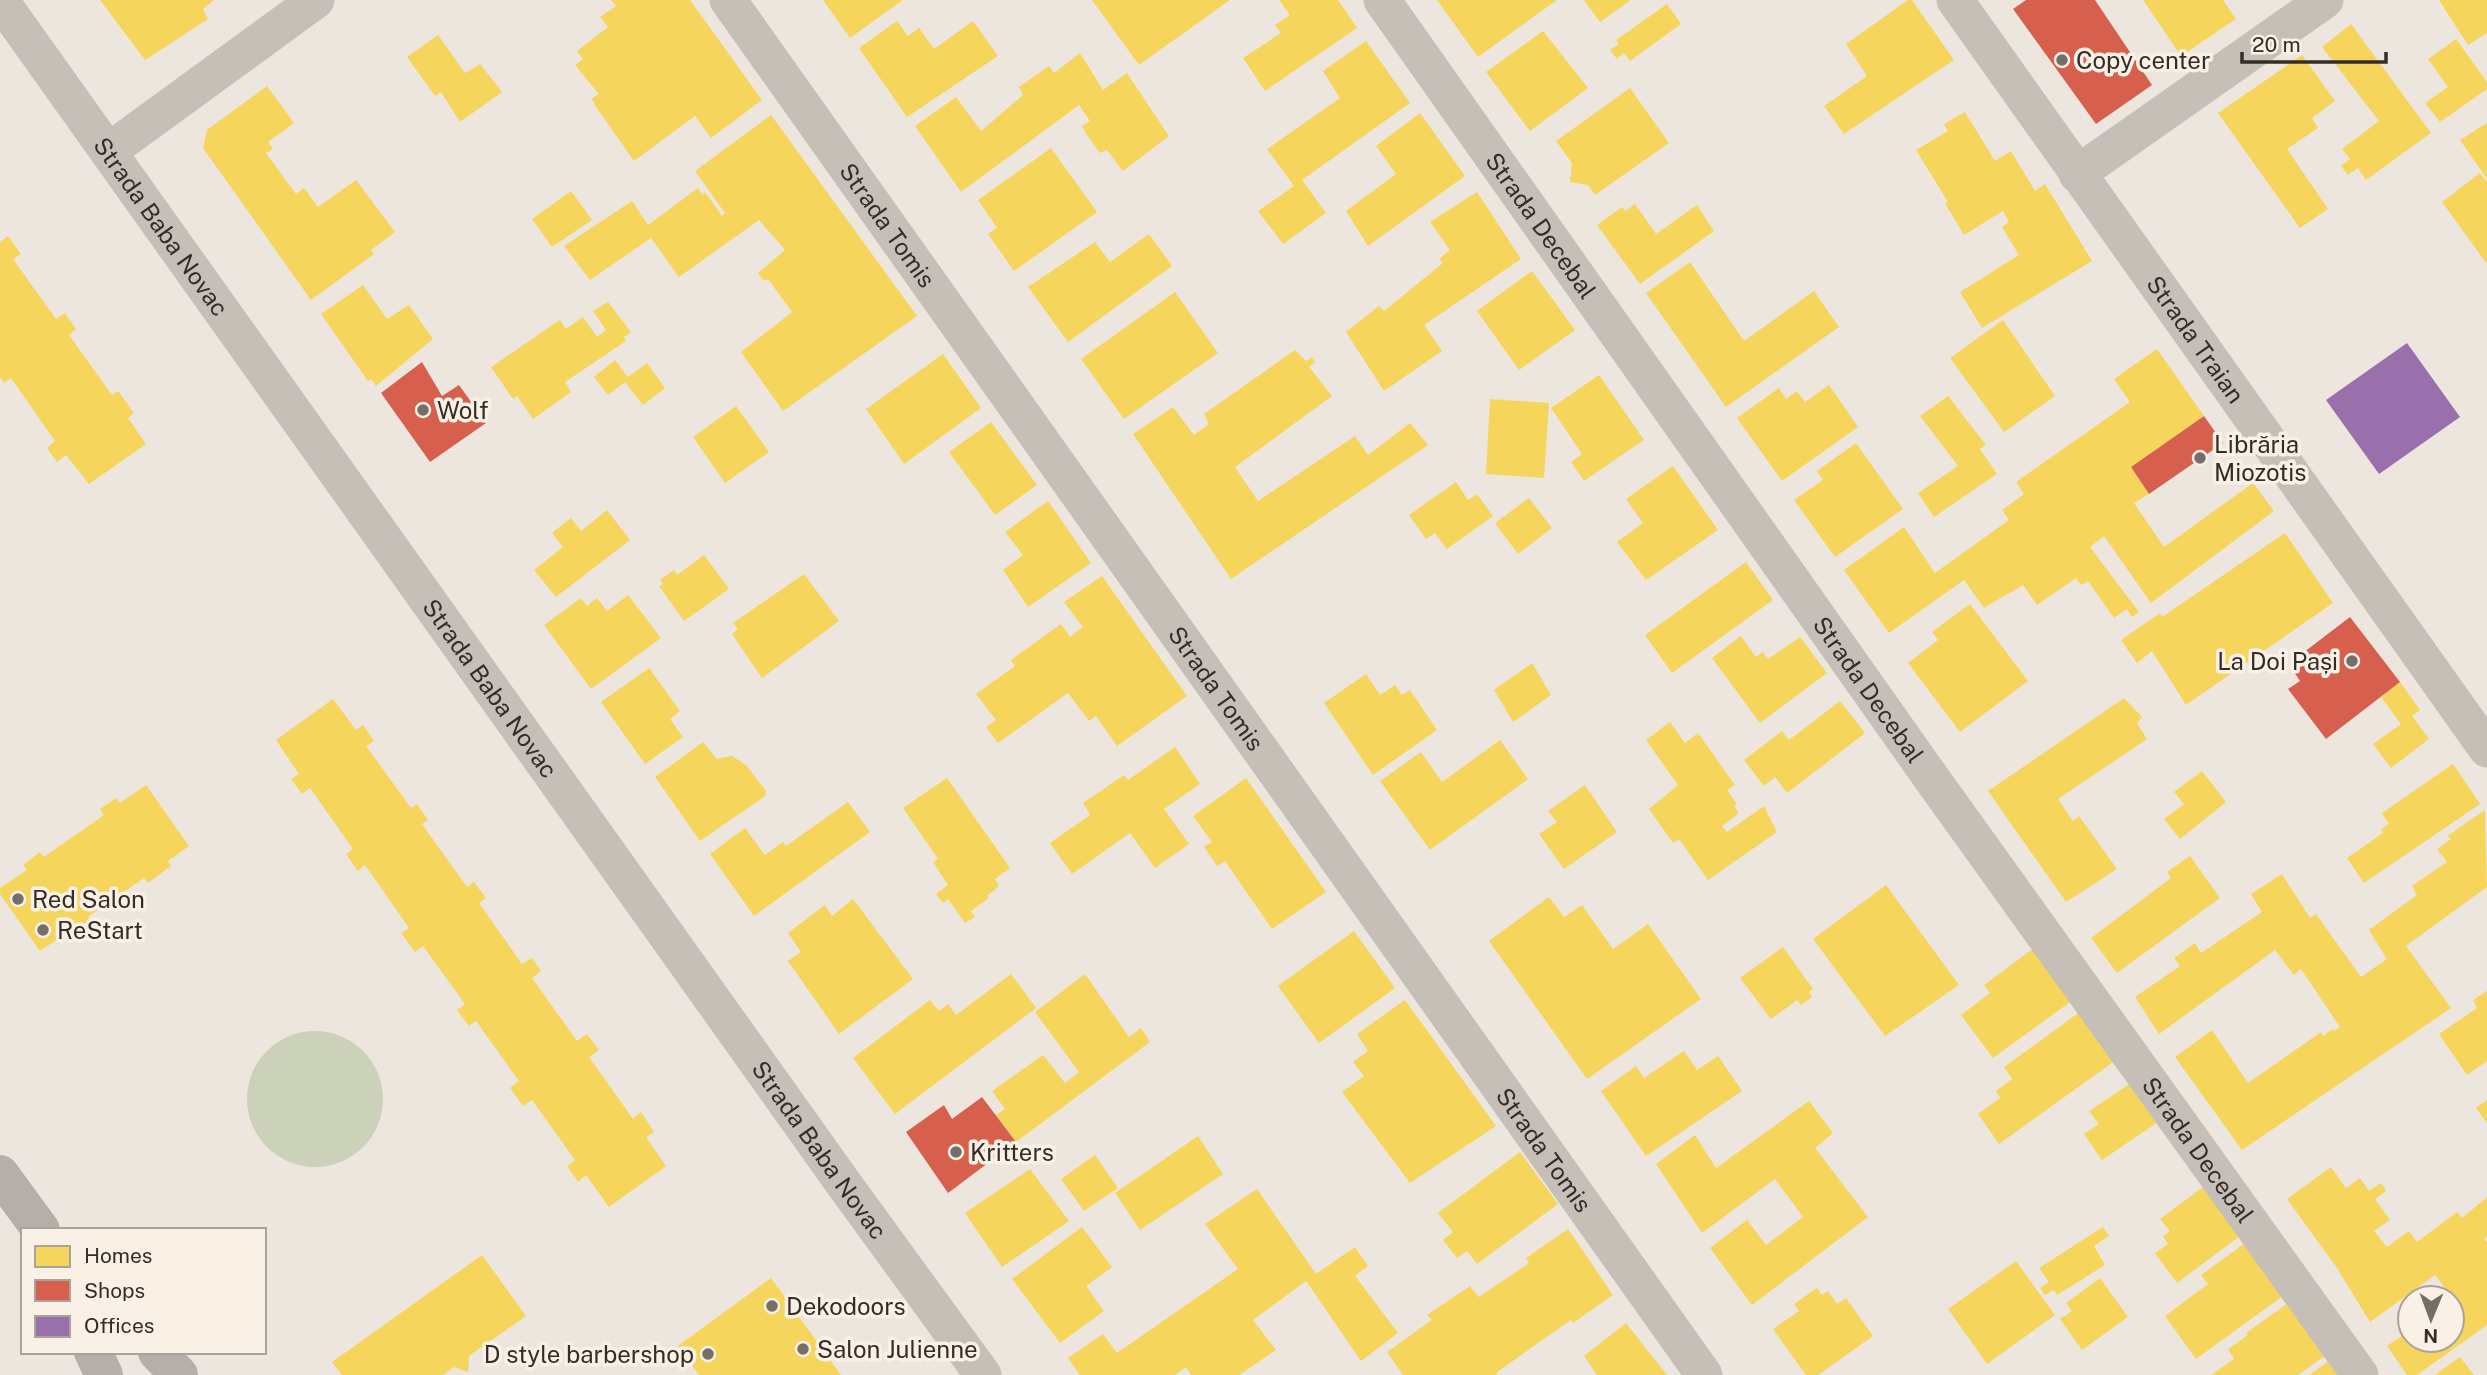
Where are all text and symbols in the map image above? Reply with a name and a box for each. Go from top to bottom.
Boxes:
scale bar [2242,21,2386,65]
text: 20 m [2252,32,2301,57]
place label: Copy center [2076,46,2210,74]
marker: Copy center [2054,52,2070,68]
street label: Strada Baba Novac [88,132,234,321]
street label: Strada Decebal [1480,147,1602,304]
street label: Strada Tomis [834,158,941,293]
street label: Strada Traian [2141,270,2251,408]
place label: Wolf [437,396,489,424]
marker: Wolf [415,402,431,418]
place label: Librăria Miozotis [2214,430,2306,486]
marker: Librăria Miozotis [2192,450,2208,466]
street label: Strada Baba Novac [417,593,564,783]
street label: Strada Decebal [1808,611,1930,768]
street label: Strada Tomis [1163,621,1270,756]
place label: La Doi Pași [2217,647,2338,675]
marker: La Doi Pași [2344,653,2360,669]
place label: Red Salon [32,885,145,913]
marker: Red Salon [10,891,26,907]
place label: ReStart [57,916,143,944]
marker: ReStart [35,922,51,938]
street label: Strada Baba Novac [746,1055,893,1244]
street label: Strada Decebal [2137,1072,2260,1228]
street label: Strada Tomis [1491,1082,1598,1217]
place label: Kritters [970,1138,1054,1166]
marker: Kritters [948,1144,964,1160]
legend [21,1228,266,1354]
text: Homes [84,1243,152,1268]
text: Shops [84,1278,145,1303]
north arrow [2396,1284,2466,1354]
place label: Dekodoors [786,1292,906,1320]
marker: Dekodoors [764,1298,780,1314]
text: Offices [84,1313,154,1338]
text: N [2423,1325,2438,1347]
place label: Salon Julienne [817,1335,978,1363]
place label: D style barbershop [484,1340,694,1368]
marker: Salon Julienne [795,1341,811,1357]
marker: D style barbershop [700,1346,716,1362]

